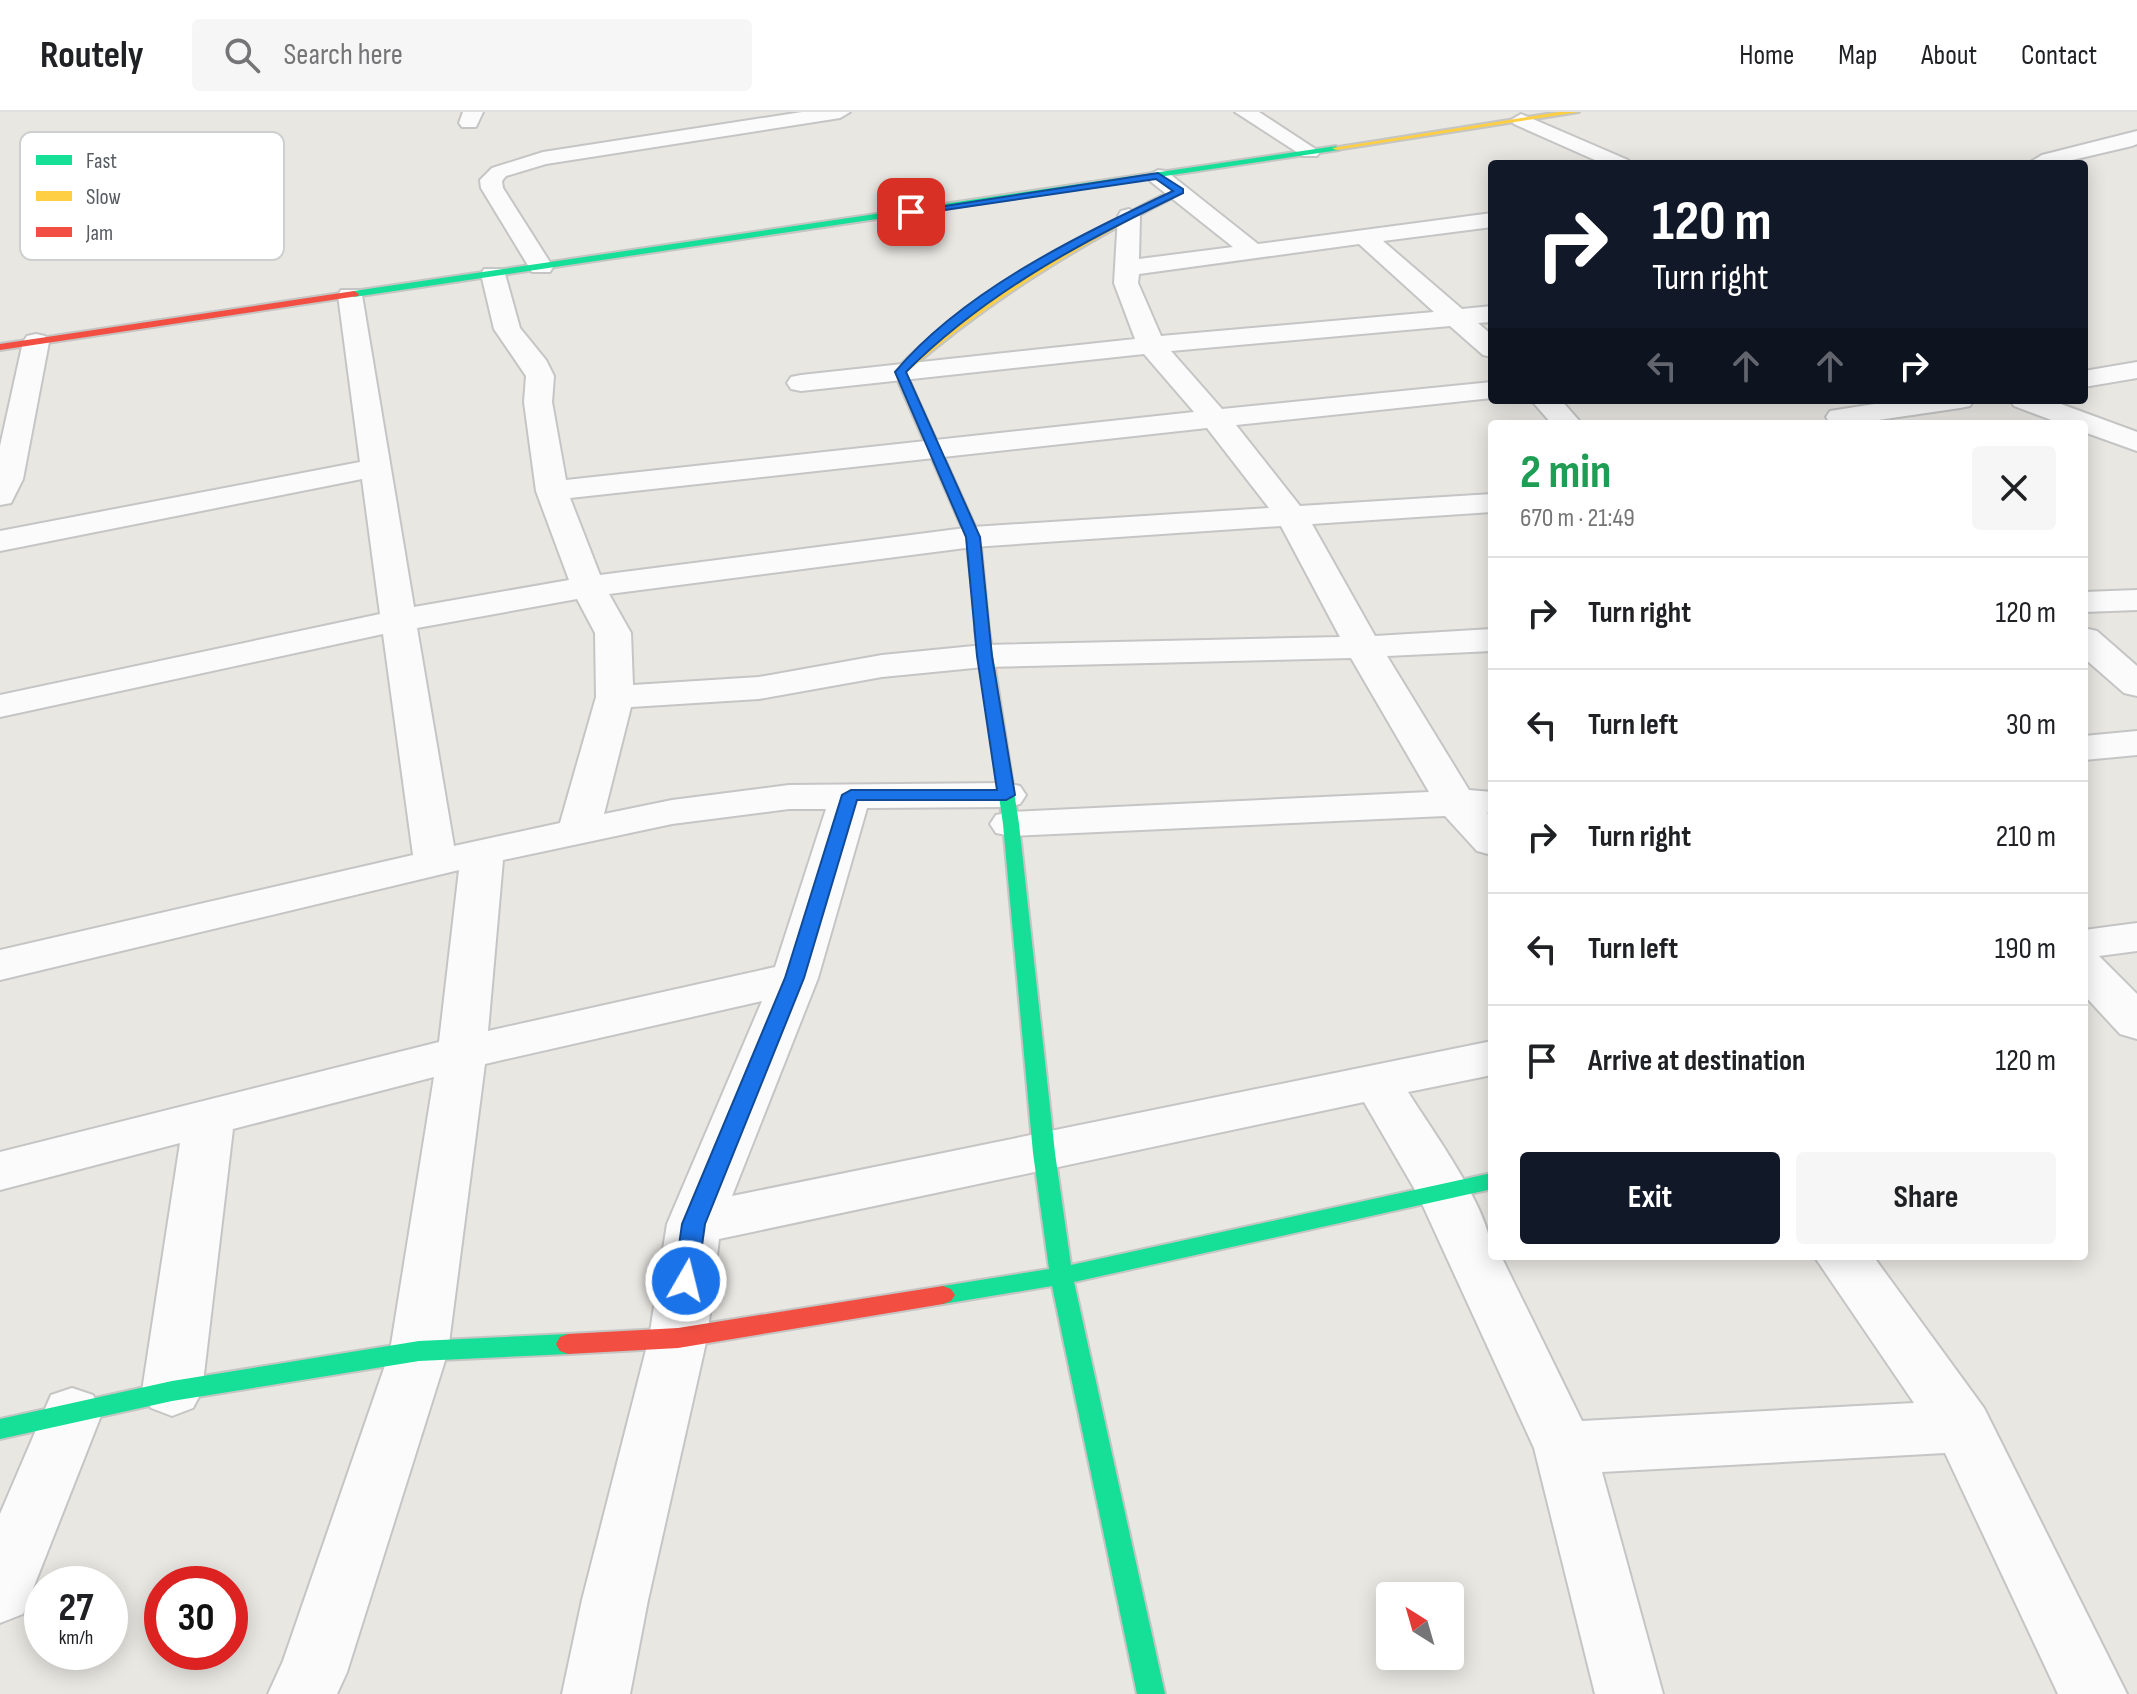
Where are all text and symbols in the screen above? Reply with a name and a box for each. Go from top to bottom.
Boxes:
search box [192,19,752,91]
text: Routely [40,33,144,78]
icon: search [220,33,264,77]
text: Search here [284,37,403,73]
text: Home [1739,39,1794,72]
text: Map [1838,39,1877,72]
text: About [1921,39,1977,72]
text: Contact [2021,39,2097,72]
legend [20,132,284,260]
text: Fast [86,148,117,175]
pin [877,178,945,246]
text: Slow [86,184,121,211]
text: 120 m [1652,189,1772,256]
icon: arrive [889,190,933,234]
icon: right [1520,192,1624,296]
text: Jam [85,220,113,247]
text: Turn right [1652,257,1769,300]
icon: left [1640,344,1684,388]
icon: ahead [1724,344,1768,388]
icon: ahead [1808,344,1852,388]
icon: right [1892,344,1936,388]
text: 2 min [1520,444,1611,501]
button: close [1972,446,2056,530]
text: 670 m · 21:49 [1520,503,1635,534]
icon: right [1520,591,1564,635]
text: Turn right [1588,595,1691,631]
text: 120 m [1995,595,2056,631]
icon: left [1520,703,1564,747]
text: Turn left [1588,707,1678,743]
text: 30 m [2006,707,2056,743]
icon: right [1520,815,1564,859]
text: Turn right [1588,819,1691,855]
text: 210 m [1996,819,2056,855]
icon: left [1520,927,1564,971]
text: Turn left [1588,931,1678,967]
text: 190 m [1995,931,2056,967]
icon: arrive [1520,1039,1564,1083]
text: Arrive at destination [1588,1043,1805,1079]
text: 120 m [1995,1043,2056,1079]
button: Exit [1520,1152,1780,1244]
button: Share [1796,1152,2056,1244]
position arrow [644,1239,728,1323]
speed limit sign: 30 [144,1566,248,1670]
north arrow [1376,1582,1464,1670]
map controls [1376,1582,1464,1670]
text: 27 [59,1584,93,1632]
text: km/h [59,1626,93,1650]

